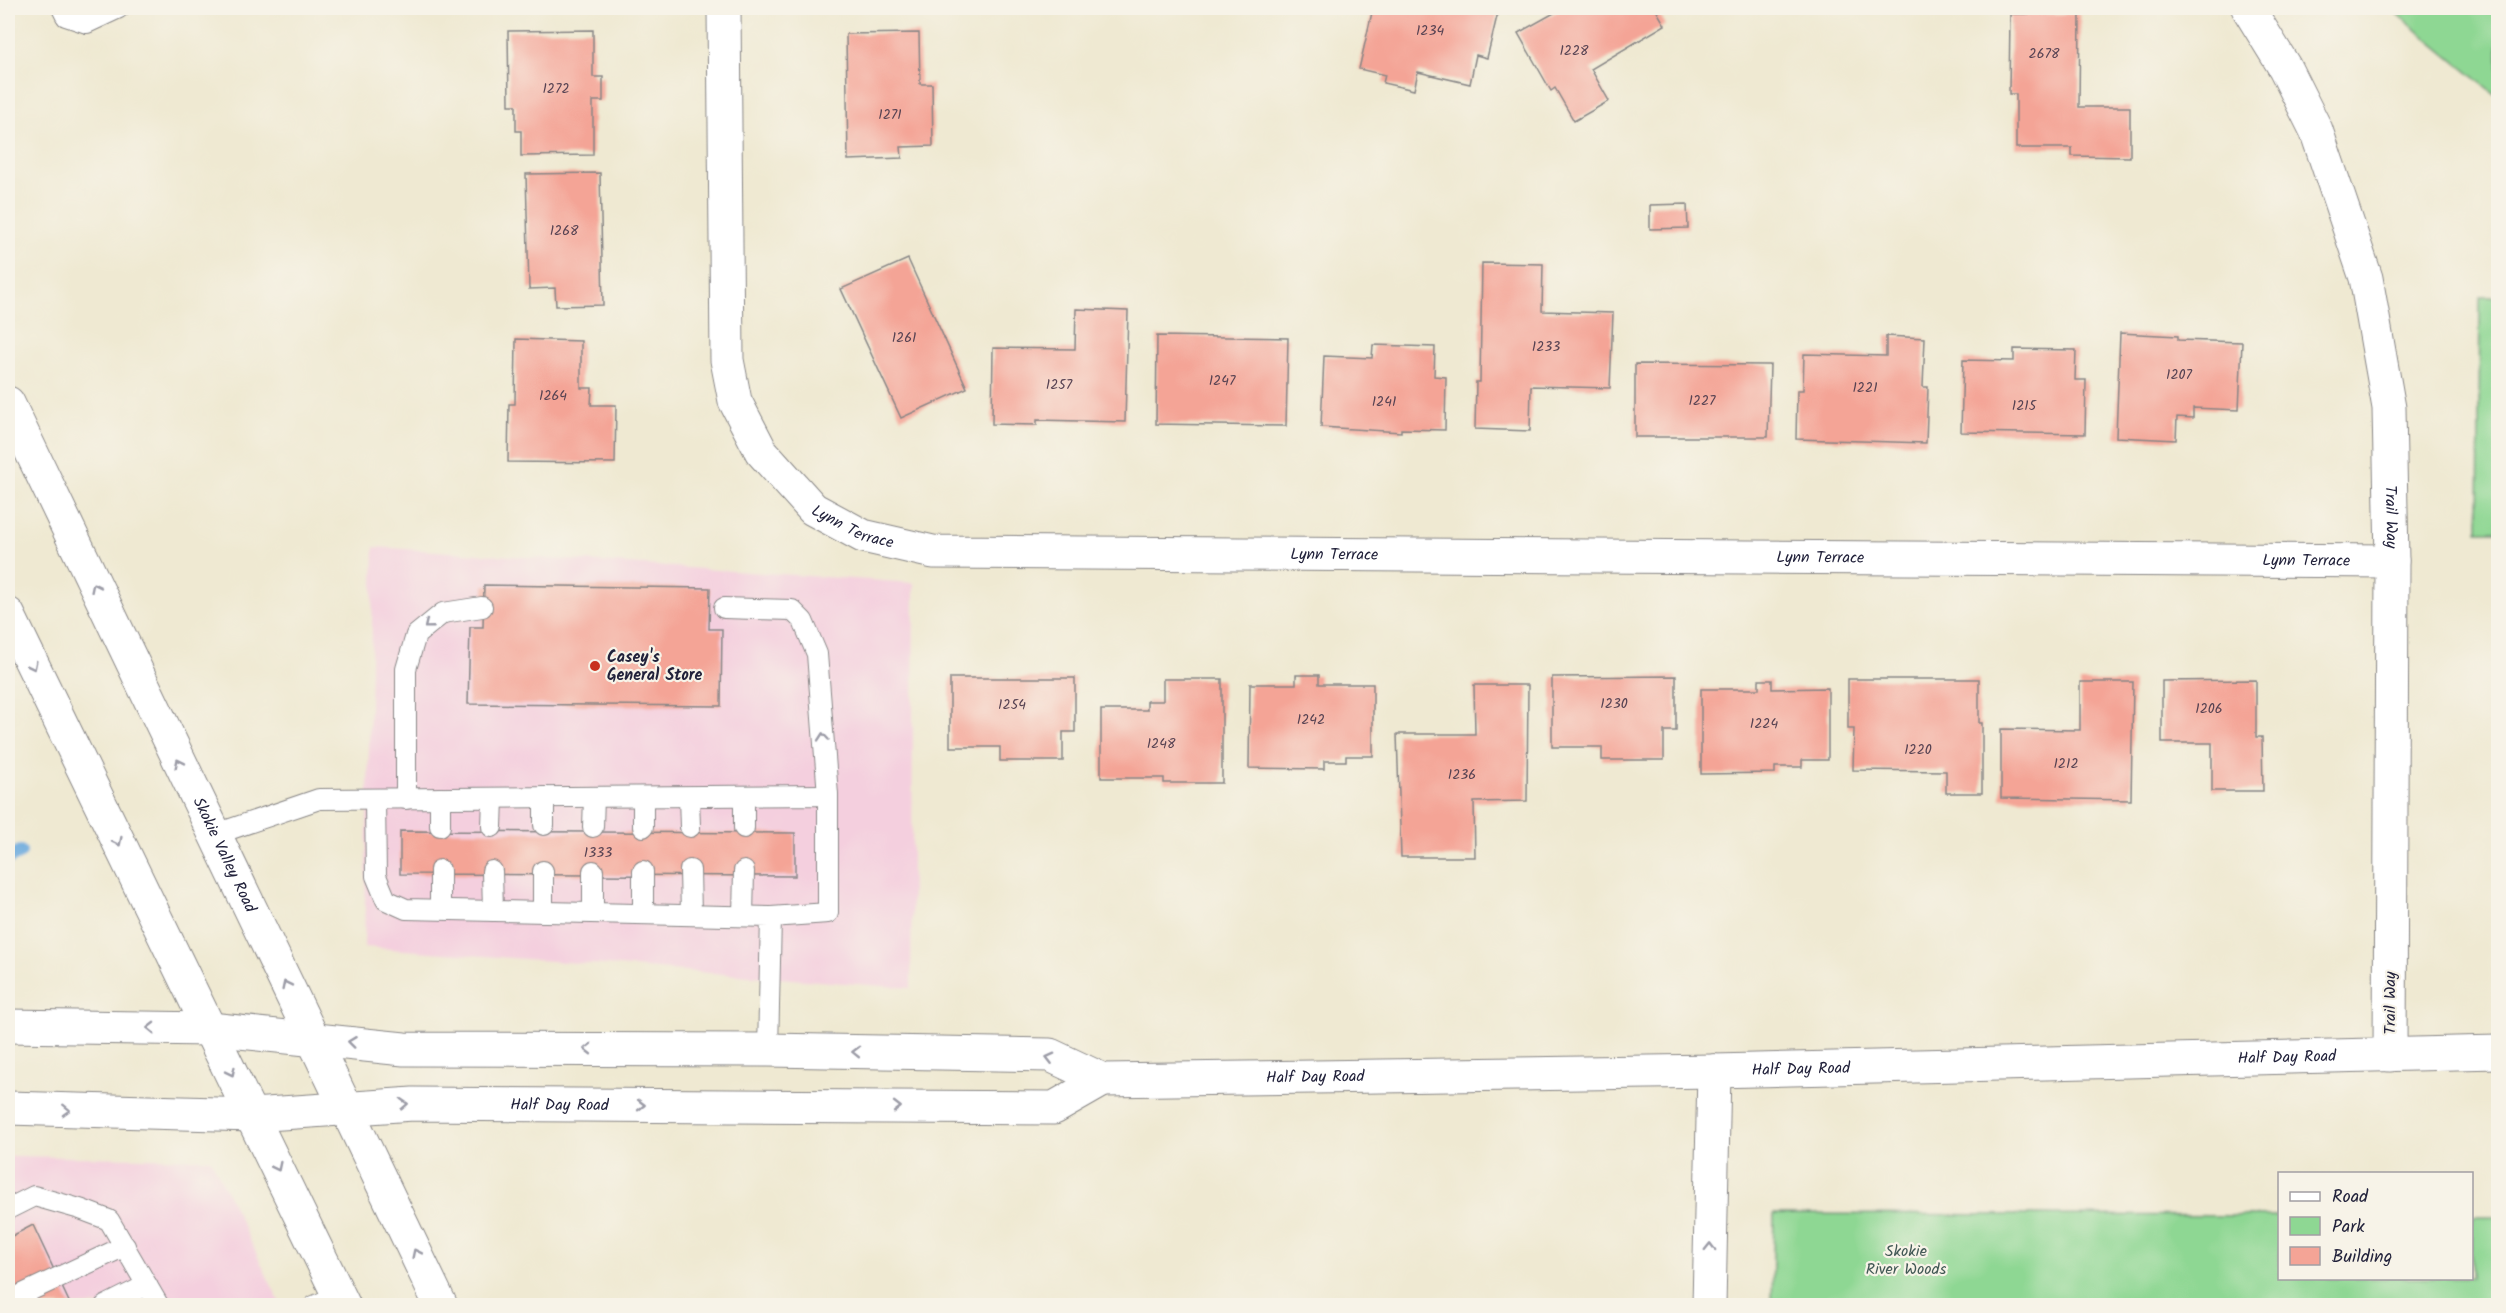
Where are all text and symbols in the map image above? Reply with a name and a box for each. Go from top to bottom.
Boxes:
house number: 1234 [1416,20,1444,42]
house number: 1228 [1559,40,1589,62]
house number: 2678 [2029,43,2060,65]
house number: 1272 [542,78,570,100]
house number: 1271 [878,104,902,126]
house number: 1268 [550,220,579,242]
house number: 1261 [892,327,916,349]
house number: 1233 [1532,336,1560,358]
house number: 1207 [2166,364,2193,386]
house number: 1247 [1209,370,1236,392]
house number: 1257 [1046,374,1073,396]
house number: 1221 [1852,377,1878,399]
house number: 1264 [539,385,567,407]
house number: 1227 [1688,390,1716,412]
house number: 1241 [1372,391,1396,413]
house number: 1215 [2012,395,2038,417]
street label: Trail Way [2378,485,2404,549]
street label: Lynn Terrace [807,498,896,555]
street label: Lynn Terrace [1290,542,1378,567]
street label: Lynn Terrace [1776,545,1864,570]
street label: Lynn Terrace [2262,548,2350,573]
one-way arrow [91,582,103,593]
one-way arrow [424,617,435,628]
place label: Casey's General Store [607,645,703,688]
marker: Casey's General Store [588,659,602,673]
one-way arrow [26,660,38,671]
house number: 1230 [1600,693,1628,715]
house number: 1254 [998,694,1026,716]
house number: 1206 [2195,698,2223,720]
house number: 1242 [1297,709,1325,731]
house number: 1224 [1750,713,1778,735]
one-way arrow [817,732,830,741]
house number: 1248 [1147,733,1176,755]
house number: 1220 [1904,739,1932,761]
house number: 1212 [2053,753,2079,775]
one-way arrow [175,758,187,769]
house number: 1236 [1448,764,1476,786]
street label: Skokie Valley Road [186,793,263,918]
one-way arrow [111,835,123,846]
house number: 1333 [584,842,612,864]
street label: Trail Way [2378,971,2403,1035]
one-way arrow [282,981,294,992]
one-way arrow [147,1022,156,1034]
one-way arrow [347,1037,356,1049]
one-way arrow [584,1043,593,1055]
street label: Half Day Road [2237,1043,2337,1071]
one-way arrow [851,1046,860,1058]
one-way arrow [1045,1052,1055,1065]
street label: Half Day Road [1751,1055,1852,1083]
street label: Half Day Road [1266,1064,1366,1090]
one-way arrow [223,1065,235,1076]
street label: Half Day Road [510,1092,610,1118]
one-way arrow [400,1098,409,1111]
one-way arrow [637,1099,646,1112]
one-way arrow [892,1101,901,1113]
one-way arrow [61,1103,70,1116]
one-way arrow [270,1161,281,1172]
legend [2278,1172,2473,1280]
text: Road [2332,1183,2369,1212]
text: Park [2332,1213,2365,1242]
park label: Skokie River Woods [1866,1239,1946,1282]
one-way arrow [1704,1243,1716,1252]
text: Building [2332,1243,2392,1272]
one-way arrow [412,1248,423,1259]

